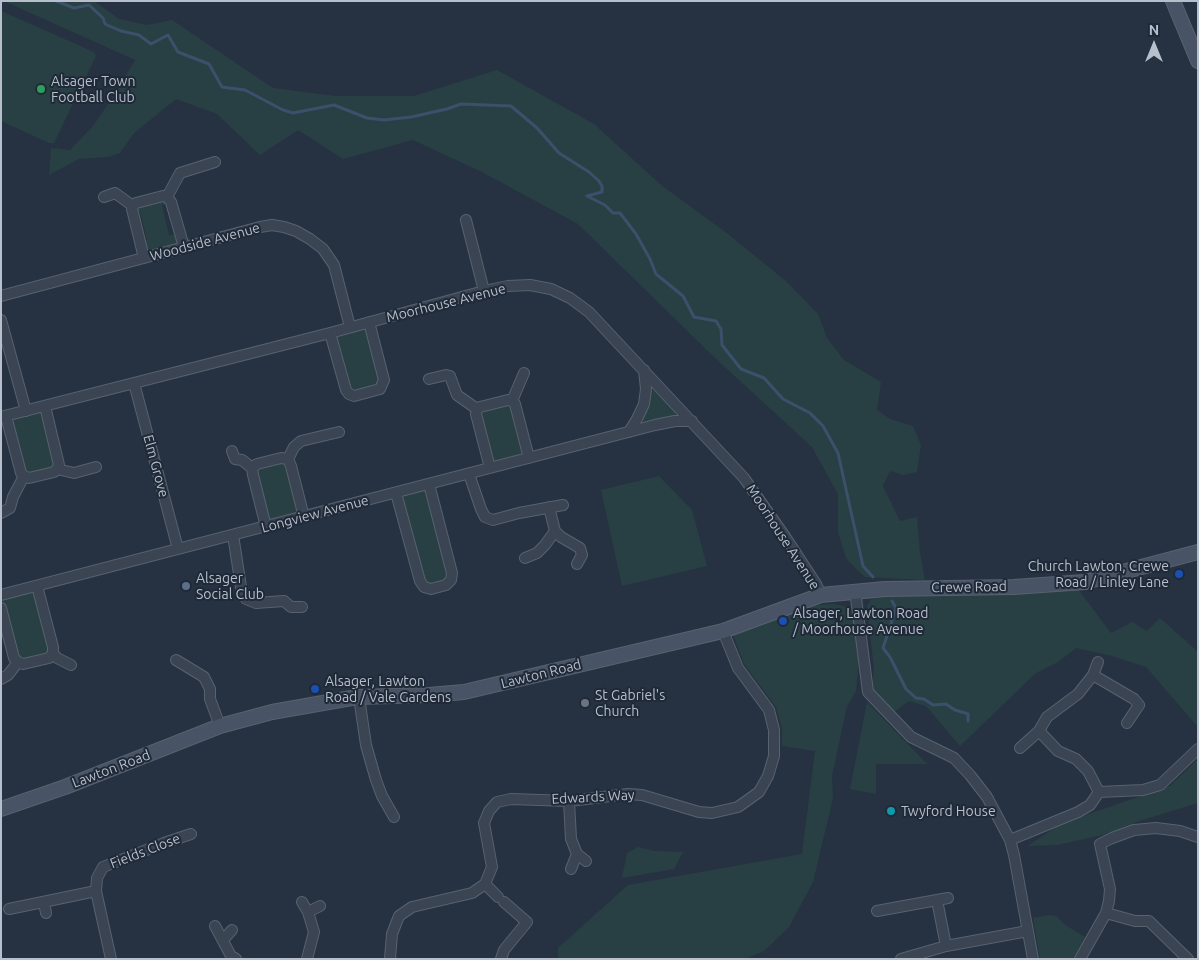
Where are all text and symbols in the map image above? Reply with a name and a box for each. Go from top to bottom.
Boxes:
north arrow [1129,20,1179,70]
text: N [1149,22,1159,38]
place label: Alsager Town Football Club [51,73,135,105]
marker: Alsager Town Football Club [35,83,47,95]
street label: Woodside Avenue [148,219,262,265]
street label: Moorhouse Avenue [385,280,507,326]
street label: Elm Grove [140,433,172,499]
street label: Moorhouse Avenue [743,481,823,593]
street label: Longview Avenue [259,492,371,536]
place label: Church Lawton, Crewe Road / Linley Lane [1028,558,1169,590]
marker: Church Lawton, Crewe Road / Linley Lane [1173,568,1185,580]
place label: Alsager Social Club [196,570,264,602]
street label: Crewe Road [931,578,1007,596]
marker: Alsager Social Club [180,580,192,592]
place label: Alsager, Lawton Road / Moorhouse Avenue [793,605,928,638]
marker: Alsager, Lawton Road / Moorhouse Avenue [777,615,789,627]
street label: Lawton Road [499,656,583,692]
place label: Alsager, Lawton Road / Vale Gardens [325,673,451,706]
marker: Alsager, Lawton Road / Vale Gardens [309,683,321,695]
place label: St Gabriel's Church [595,687,665,720]
marker: St Gabriel's Church [579,697,591,709]
street label: Lawton Road [70,746,152,792]
street label: Edwards Way [551,786,635,808]
place label: Twyford House [901,803,996,819]
marker: Twyford House [885,805,897,817]
street label: Fields Close [108,830,182,872]

